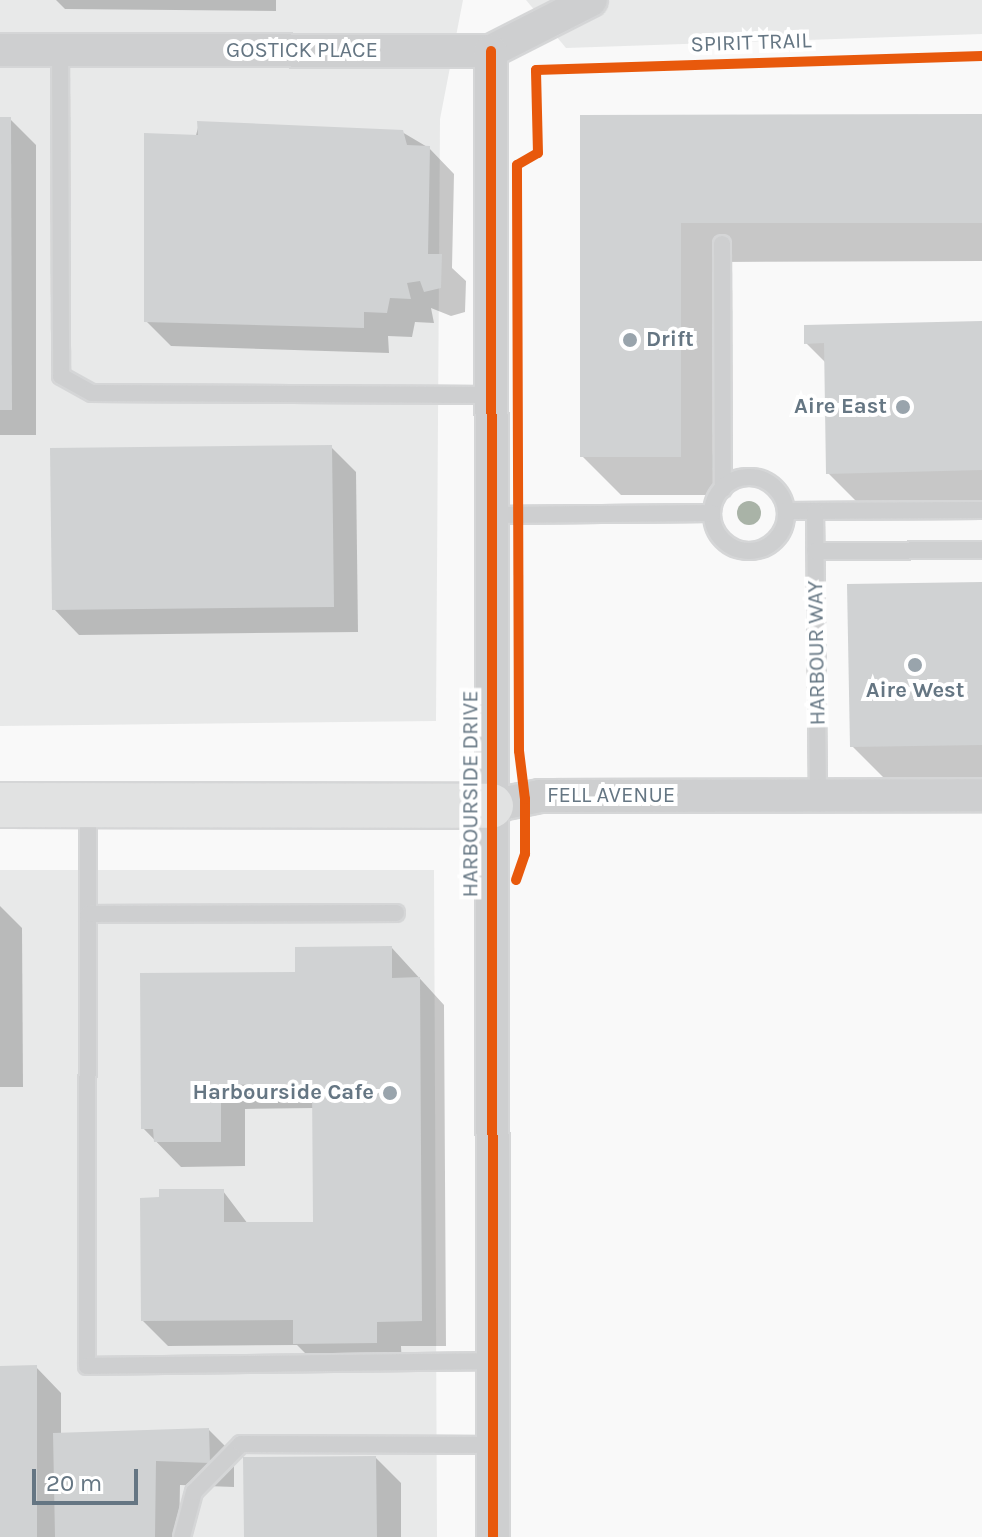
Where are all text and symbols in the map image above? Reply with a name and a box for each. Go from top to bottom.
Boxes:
street label: SPIRIT TRAIL [690,28,812,58]
street label: GOSTICK PLACE [226,38,378,64]
place label: Drift [646,327,694,353]
marker: Drift [621,331,639,349]
place label: Aire East [794,394,887,420]
marker: Aire East [894,398,912,416]
street label: HARBOUR WAY [803,580,831,726]
marker: Aire West [906,656,924,674]
place label: Aire West [866,678,964,704]
street label: HARBOURSIDE DRIVE [458,691,484,897]
street label: FELL AVENUE [547,783,675,809]
place label: Harbourside Cafe [192,1080,374,1106]
marker: Harbourside Cafe [381,1084,399,1102]
scale bar [36,1453,142,1503]
text: 20 m [46,1469,102,1497]

